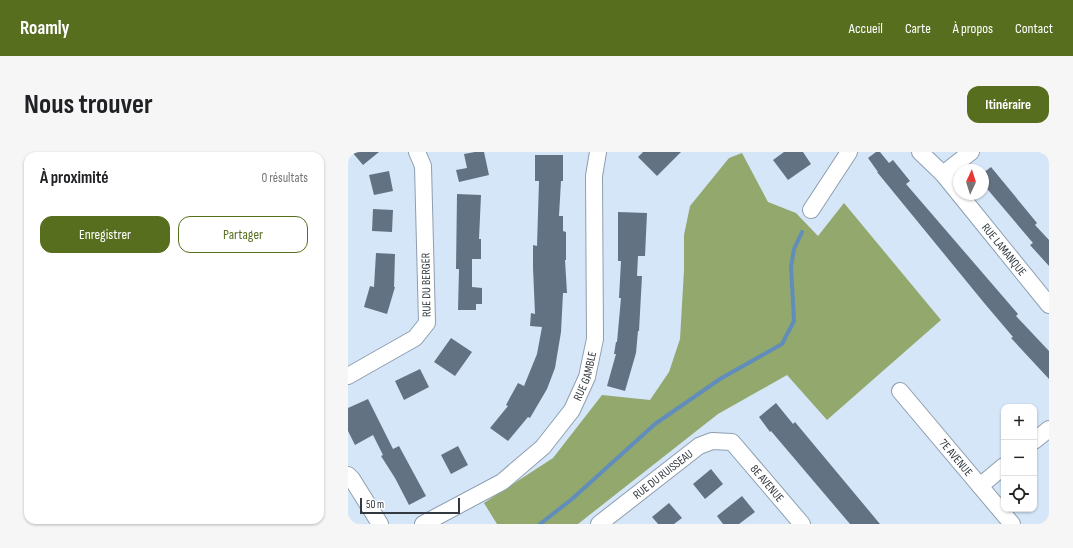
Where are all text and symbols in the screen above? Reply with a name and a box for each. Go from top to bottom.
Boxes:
text: Roamly [20,17,70,40]
text: Accueil [849,20,883,37]
text: Carte [905,20,931,37]
text: À propos [953,20,993,37]
text: Contact [1015,20,1053,37]
button: Itinéraire [967,86,1049,123]
text: Nous trouver [24,88,153,121]
north arrow [953,164,989,200]
text: À proximité [40,168,108,188]
text: 0 résultats [261,170,308,186]
button: Enregistrer [40,216,170,253]
button: Partager [178,216,308,253]
street label: RUE LAMANQUE [978,221,1029,279]
street label: RUE DU BERGER [418,252,435,317]
street label: RUE GAMBLE [570,350,600,403]
map controls [1001,404,1037,512]
button: + [1001,404,1037,440]
street label: 7E AVENUE [936,436,976,480]
button: − [1001,440,1037,476]
street label: RUE DU RUISSEAU [630,447,696,503]
street label: 8E AVENUE [747,462,787,505]
button: locate [1001,476,1037,512]
scale bar [360,496,460,515]
text: 50 m [366,498,384,511]

